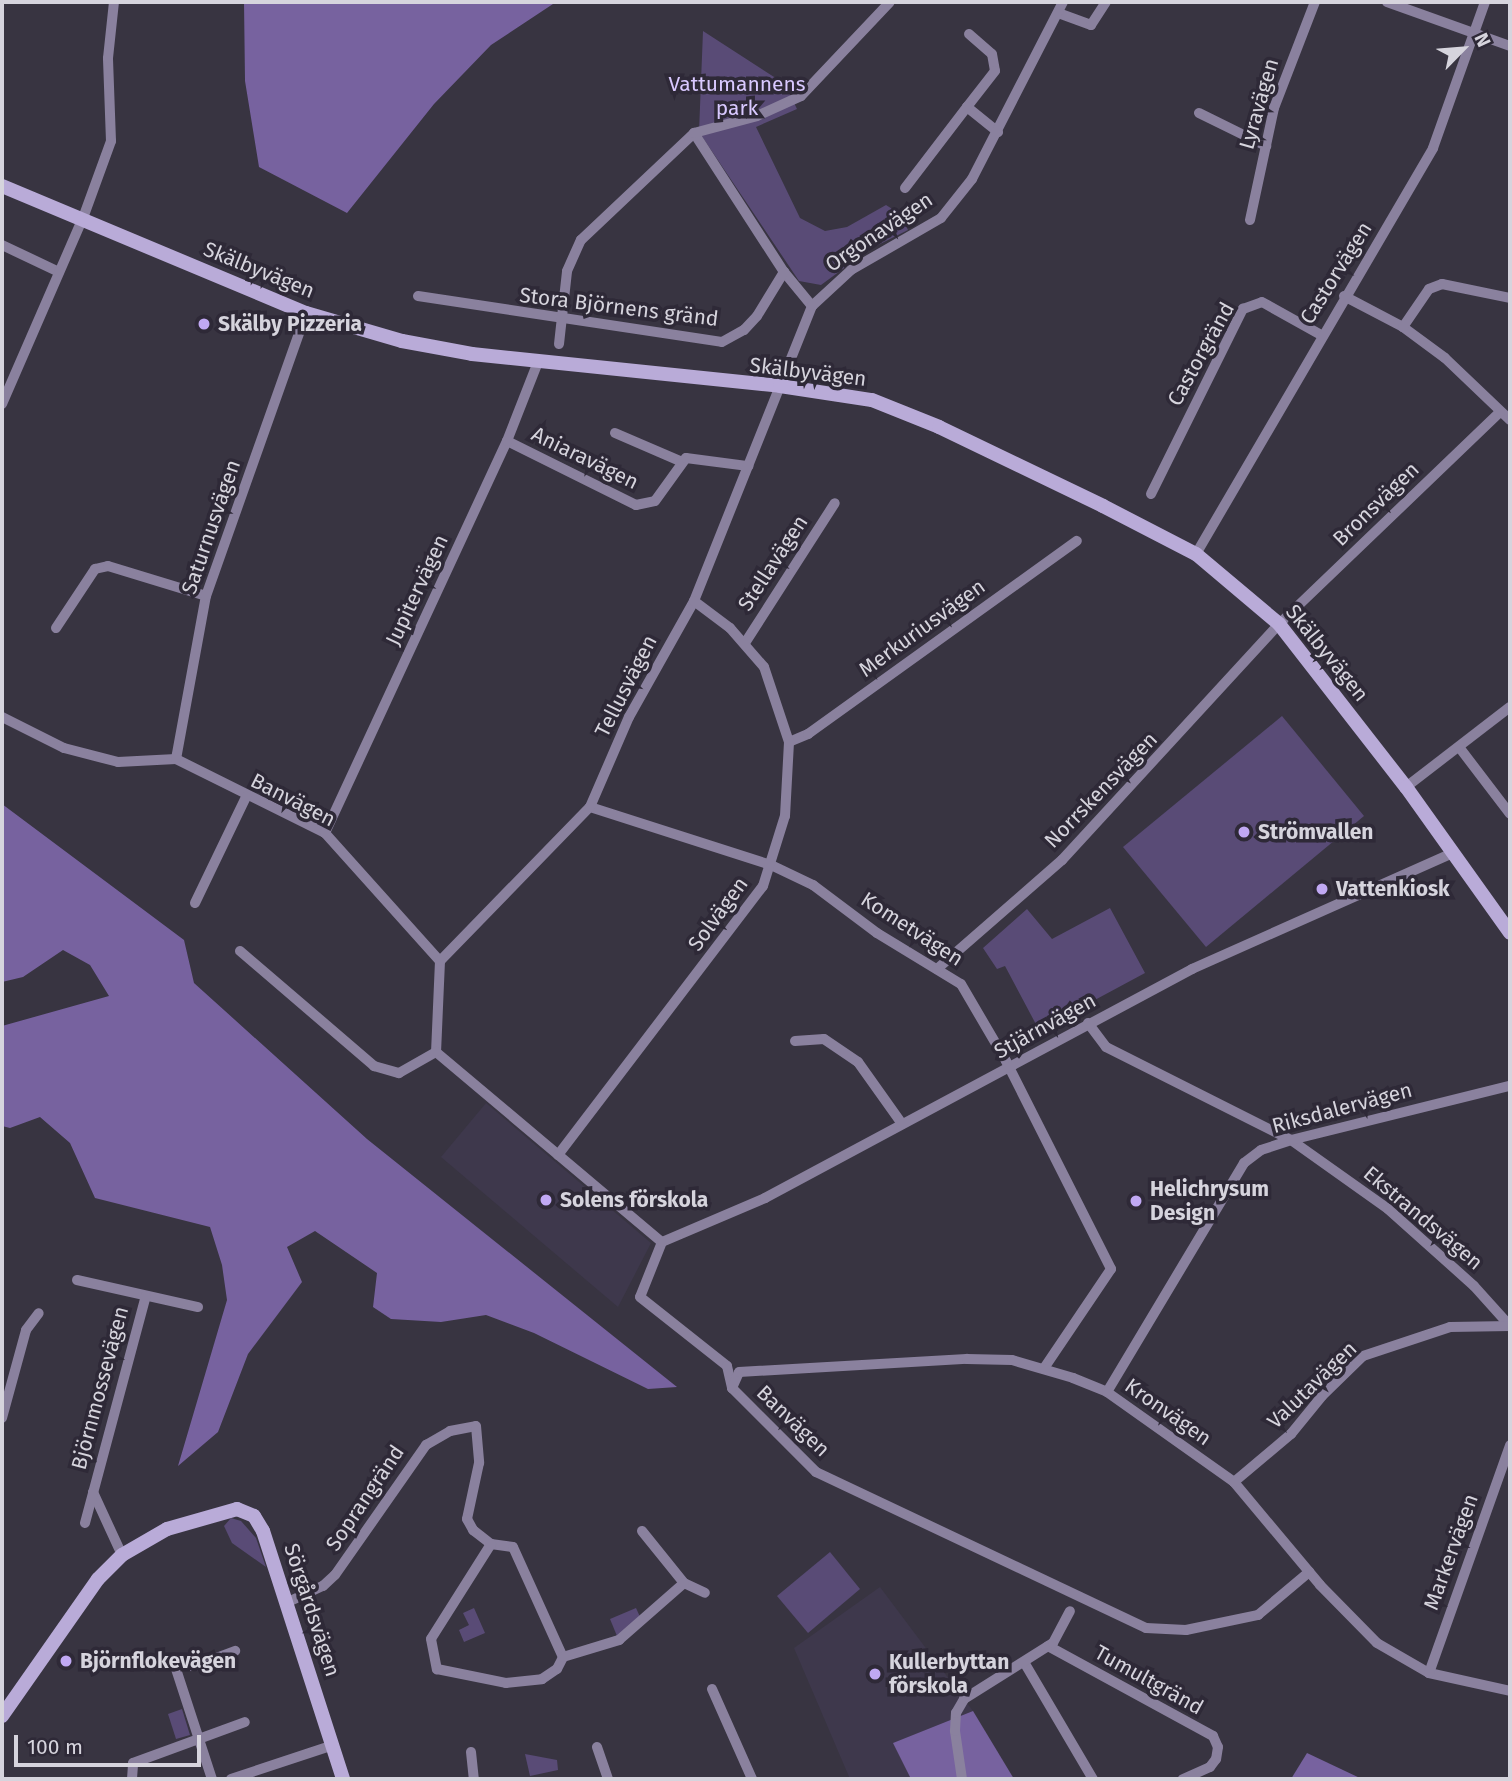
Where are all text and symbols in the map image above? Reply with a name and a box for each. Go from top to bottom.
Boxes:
north arrow [1428,14,1498,84]
text: N [1469,29,1496,50]
street label: Lyravägen [1234,56,1284,152]
park label: Vattumannens park [668,71,806,121]
street label: Orgonavägen [820,187,938,277]
street label: Castorvägen [1295,217,1377,329]
street label: Skälbyvägen [200,236,318,304]
street label: Stora Björnens gränd [518,282,720,332]
street label: Castorgränd [1162,298,1240,410]
place label: Skälby Pizzeria [218,311,362,337]
marker: Skälby Pizzeria [196,316,212,332]
street label: Skälbyvägen [748,352,868,392]
street label: Aniaravägen [527,421,643,495]
street label: Saturnusvägen [176,457,246,597]
street label: Bronsvägen [1328,457,1424,551]
street label: Stellavägen [733,510,813,616]
street label: Jupitervägen [380,531,454,649]
street label: Merkuriusvägen [854,574,990,682]
street label: Skälbyvägen [1280,599,1374,707]
street label: Tellusvägen [590,631,662,741]
street label: Norrskensvägen [1039,727,1163,853]
street label: Banvägen [246,768,340,832]
place label: Strömvallen [1258,819,1373,845]
marker: Strömvallen [1236,824,1252,840]
street label: Solvägen [683,872,753,956]
place label: Vattenkiosk [1336,876,1450,902]
marker: Vattenkiosk [1314,881,1330,897]
street label: Kometvägen [856,887,968,971]
street label: Stjärnvägen [990,988,1100,1064]
street label: Riksdalervägen [1269,1077,1415,1139]
street label: Ekstrandsvägen [1358,1161,1488,1275]
place label: Helichrysum Design [1150,1176,1269,1226]
place label: Solens förskola [560,1187,708,1213]
marker: Solens förskola [538,1192,554,1208]
marker: Helichrysum Design [1128,1193,1144,1209]
street label: Björnmossevägen [66,1304,134,1472]
street label: Valutavägen [1262,1336,1362,1434]
street label: Kronvägen [1120,1373,1216,1451]
street label: Banvägen [751,1380,835,1462]
street label: Soprangränd [320,1440,410,1556]
street label: Markervägen [1418,1491,1484,1613]
street label: Sörgårdsvägen [279,1540,345,1680]
street label: Tumultgränd [1090,1640,1208,1720]
place label: Björnflokevägen [80,1648,236,1674]
place label: Kullerbyttan förskola [889,1649,1009,1699]
marker: Björnflokevägen [58,1653,74,1669]
marker: Kullerbyttan förskola [867,1666,883,1682]
scale bar [18,1722,205,1766]
text: 100 m [27,1734,83,1760]

